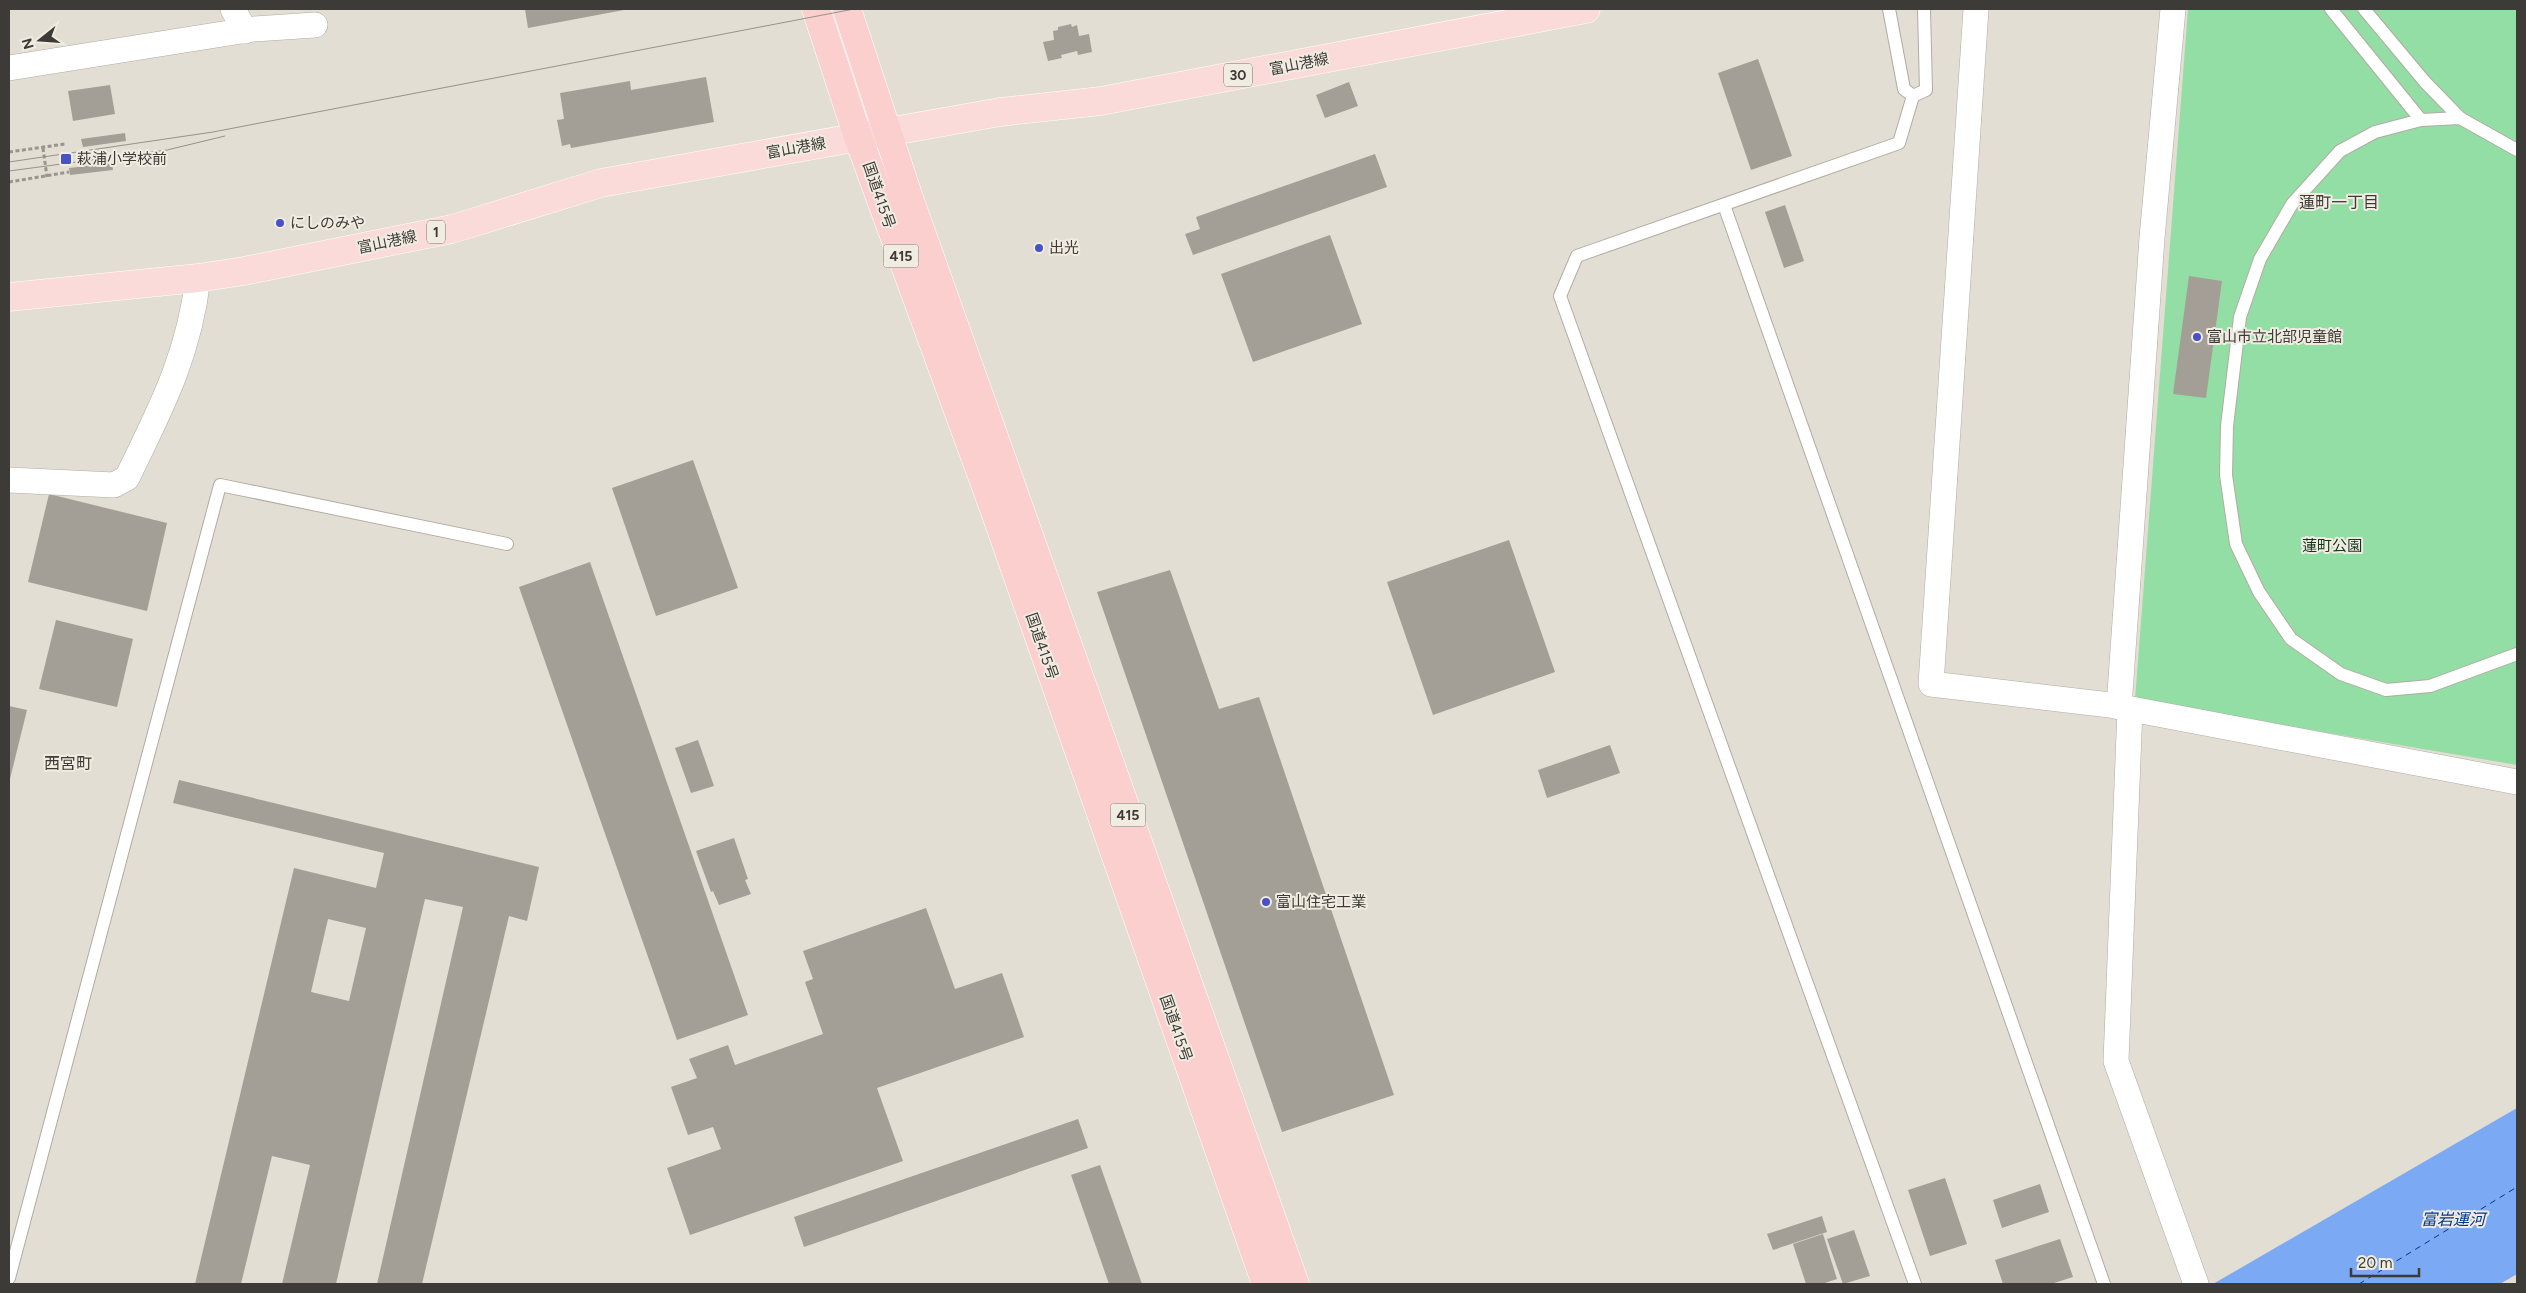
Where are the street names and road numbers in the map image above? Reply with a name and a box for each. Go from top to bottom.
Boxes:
street label: 富山港線 [1268,49,1330,79]
road number: 30 [1224,64,1252,86]
street label: 富山港線 [765,134,827,162]
street label: 国道415号 [859,159,899,231]
road number: 1 [427,220,445,243]
street label: 富山港線 [356,227,418,257]
road number: 415 [884,245,918,268]
street label: 国道415号 [1022,610,1062,682]
road number: 415 [1110,804,1146,826]
street label: 国道415号 [1156,992,1196,1064]

